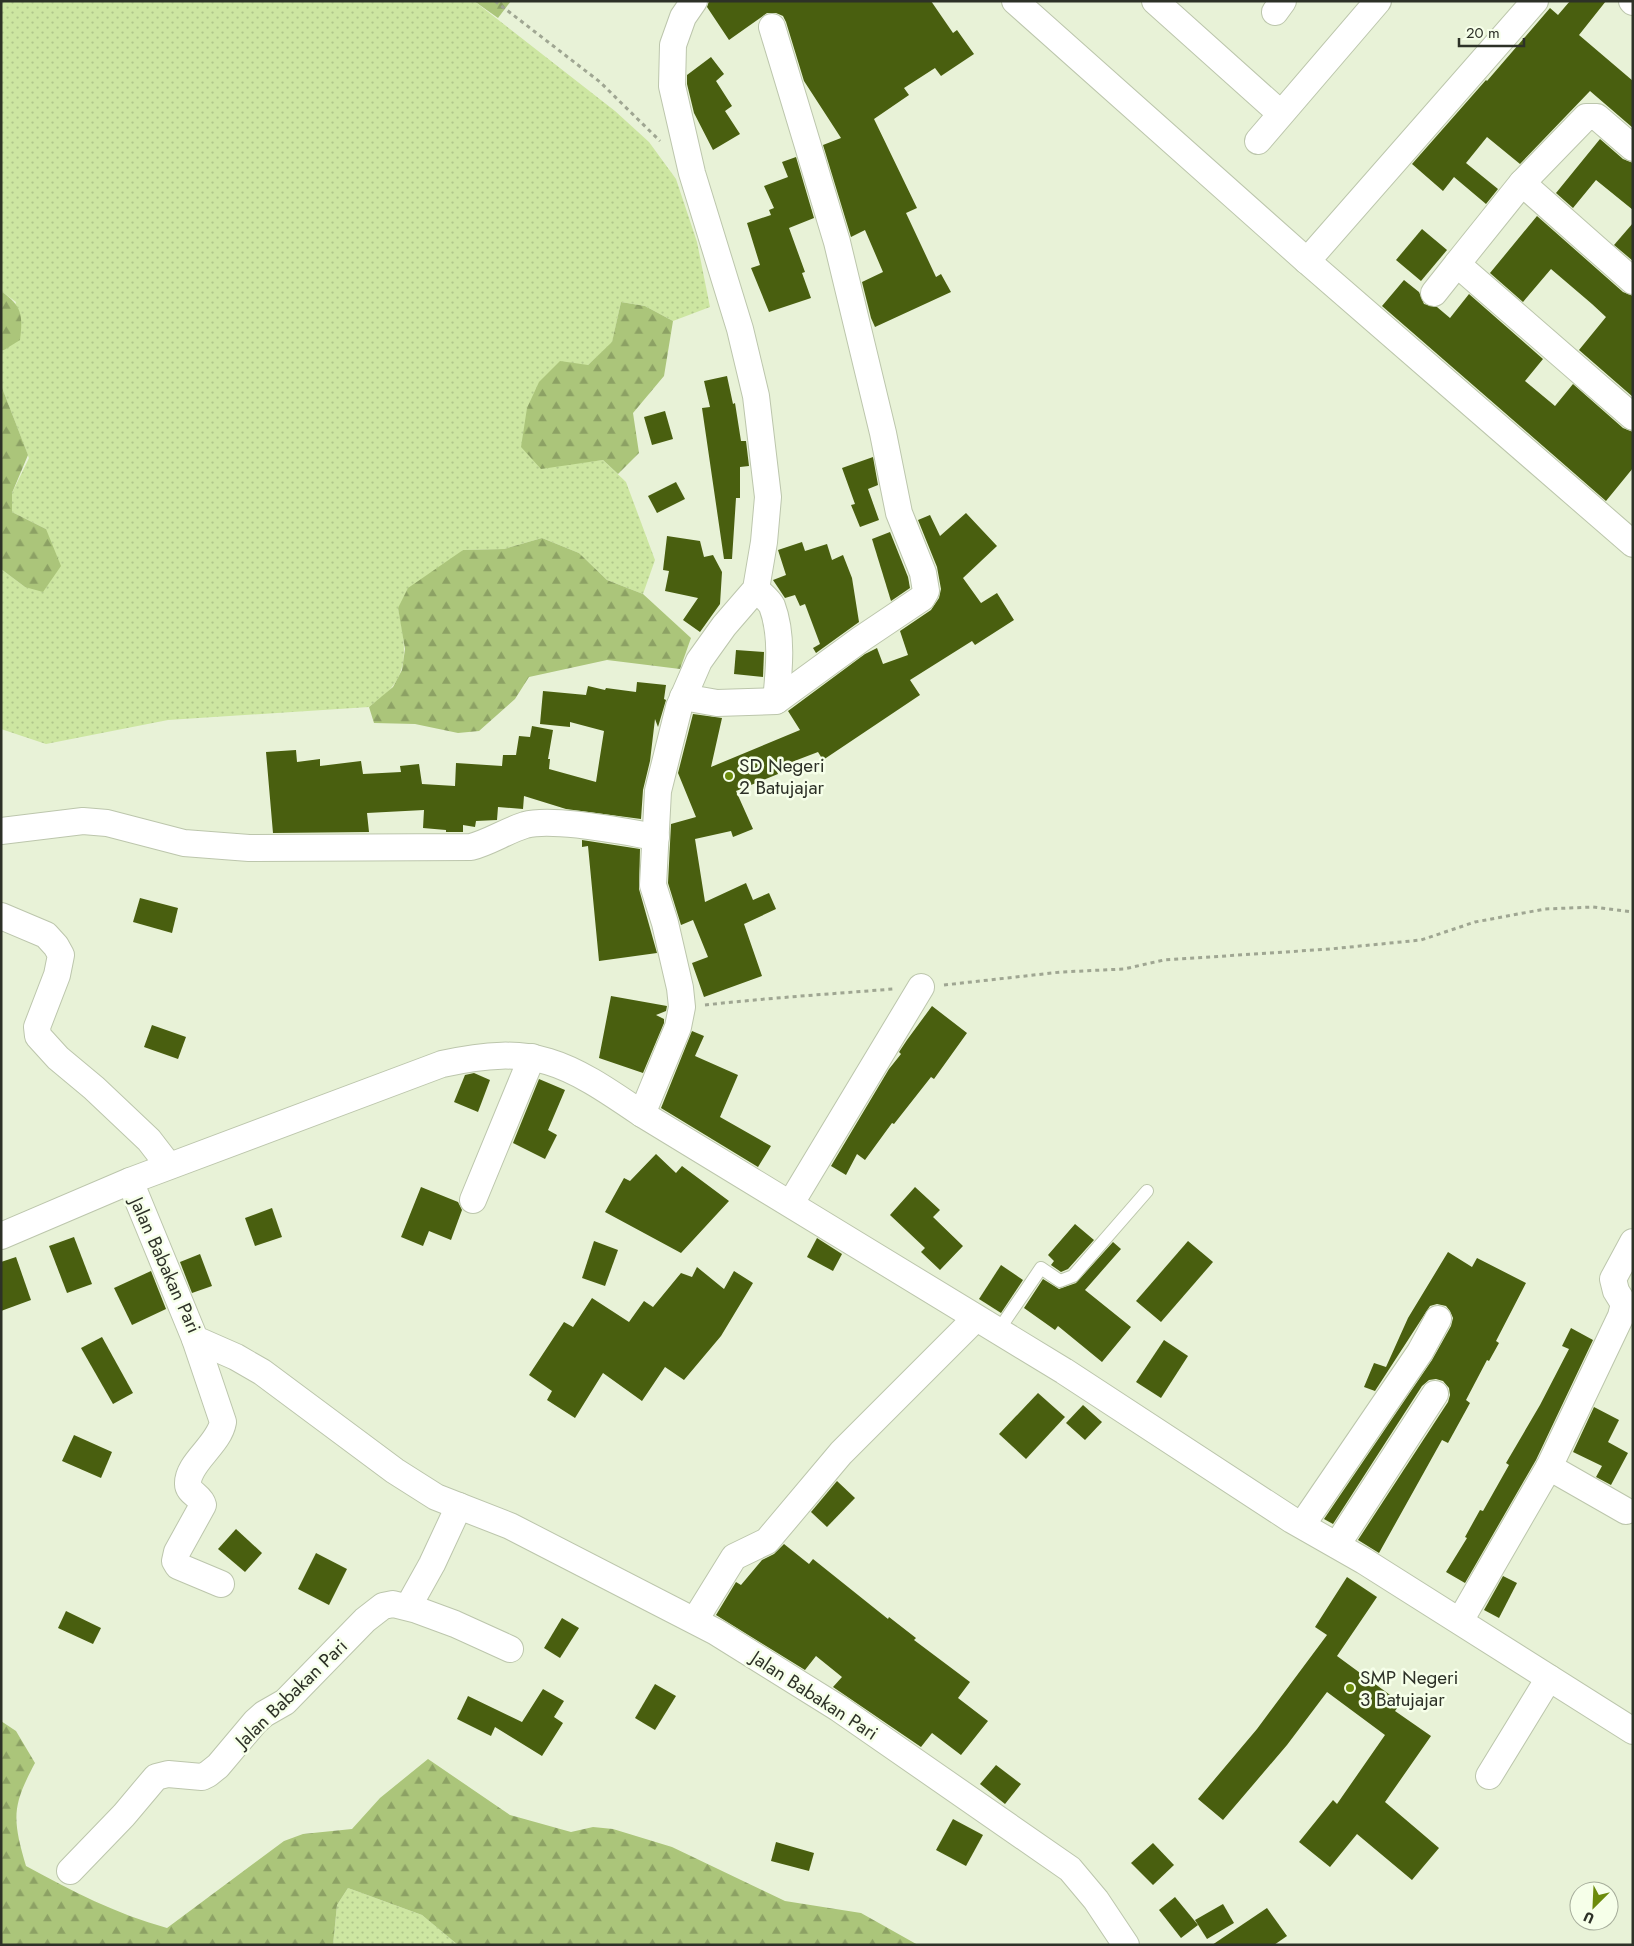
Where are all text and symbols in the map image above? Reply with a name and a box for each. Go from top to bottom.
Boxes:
scale bar [1459,15,1524,47]
text: 20 m [1466,22,1500,44]
place label: SD Negeri 2 Batujajar [739,752,825,801]
marker: SD Negeri 2 Batujajar [723,770,735,782]
street label: Jalan Babakan Pari [122,1190,208,1337]
street label: Jalan Babakan Pari [227,1633,353,1756]
street label: Jalan Babakan Pari [744,1643,883,1747]
place label: SMP Negeri 3 Batujajar [1360,1664,1459,1713]
marker: SMP Negeri 3 Batujajar [1344,1682,1356,1694]
north arrow [1569,1881,1619,1931]
text: U [1580,1907,1597,1929]

